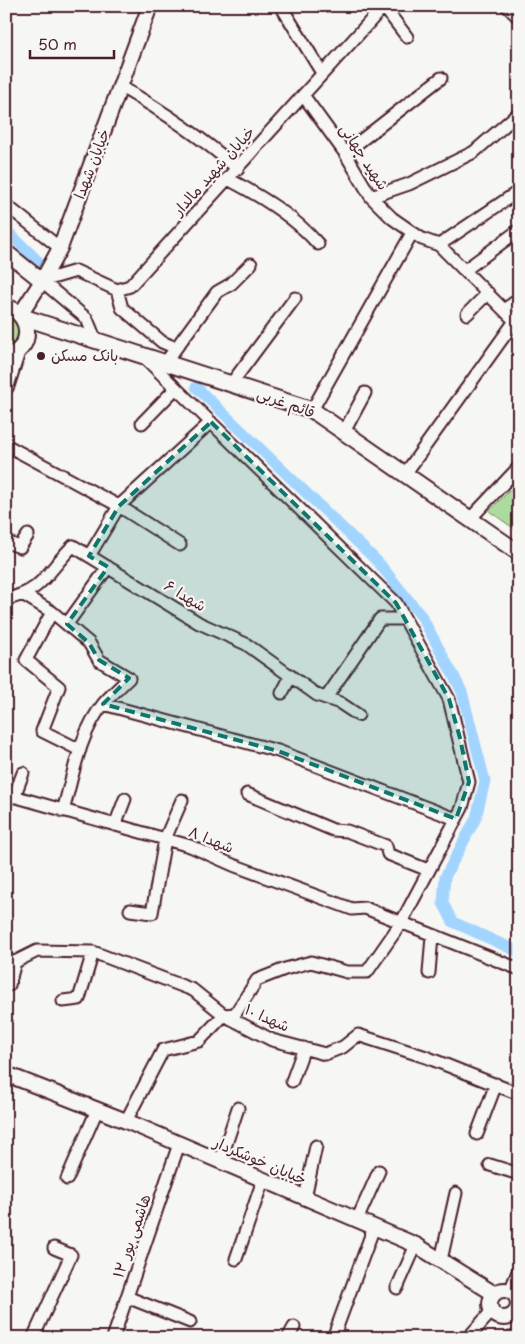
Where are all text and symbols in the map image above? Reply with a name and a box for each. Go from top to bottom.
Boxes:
scale bar [30,28,114,60]
text: 50 m [38,32,77,55]
street label: شهید جهانی [335,118,395,194]
street label: خیابان شهید مالدار [166,120,259,221]
street label: خیابان شهدا [67,125,115,202]
place label: بانک مسکن [51,343,118,366]
marker: بانک مسکن [35,350,47,362]
street label: قائم غربی [253,380,319,425]
street label: شهدا ۶ [160,573,211,616]
street label: شهدا ۸ [185,819,238,858]
street label: شهدا ۱۰ [242,997,294,1037]
street label: خیابان خوشکردار [210,1129,311,1190]
street label: هاشمی پور ۱۲ [106,1191,156,1281]

